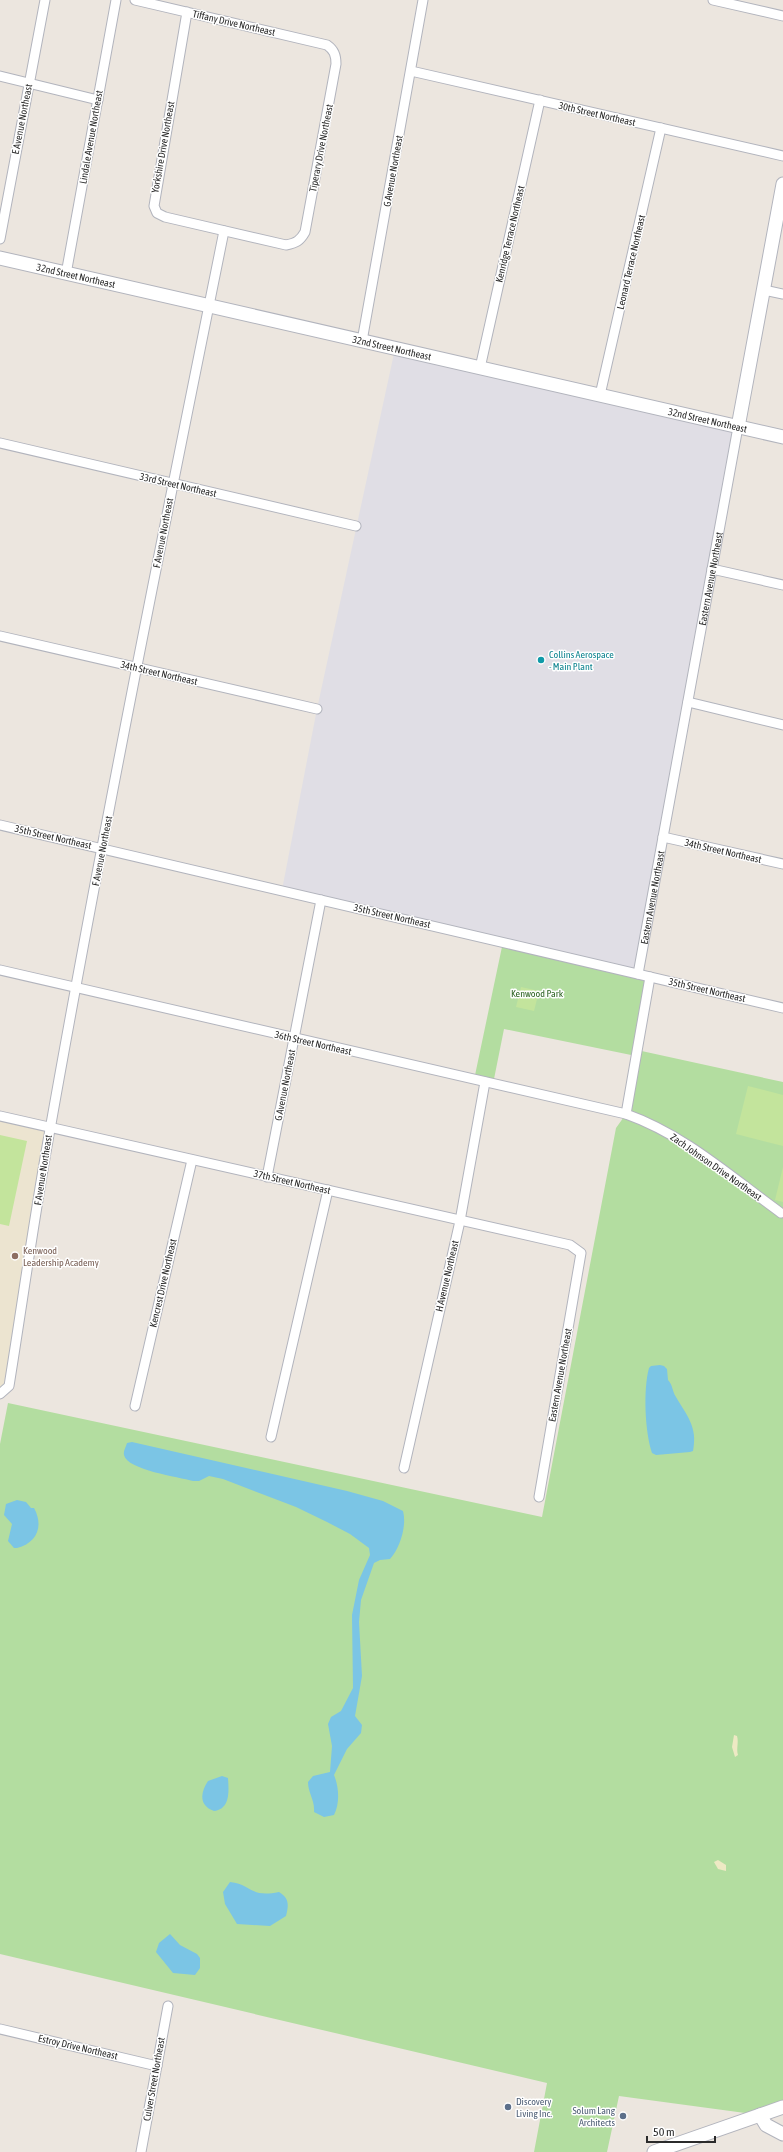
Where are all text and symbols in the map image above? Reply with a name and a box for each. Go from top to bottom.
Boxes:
street label: Tiffany Drive Northeast [192,8,276,38]
street label: E Avenue Northeast [10,83,34,155]
street label: Lindale Avenue Northeast [77,89,105,185]
street label: Yorkshire Drive Northeast [150,100,177,194]
street label: 30th Street Northeast [557,100,637,128]
street label: Tiperary Drive Northeast [307,103,335,193]
street label: G Avenue Northeast [381,134,405,208]
street label: Kenridge Terrace Northeast [493,184,527,284]
street label: Leonard Terrace Northeast [615,214,647,310]
street label: 32nd Street Northeast [36,261,117,290]
street label: 32nd Street Northeast [351,333,433,362]
street label: 32nd Street Northeast [667,405,748,434]
street label: 33rd Street Northeast [138,471,218,499]
street label: F Avenue Northeast [151,497,175,569]
street label: Eastern Avenue Northeast [696,531,724,626]
place label: Collins Aerospace - Main Plant [549,649,614,672]
marker: Collins Aerospace - Main Plant [536,655,546,665]
street label: 34th Street Northeast [119,659,199,687]
street label: F Avenue Northeast [90,815,114,887]
street label: 35th Street Northeast [13,823,93,851]
street label: 34th Street Northeast [683,837,763,865]
street label: Eastern Avenue Northeast [638,849,666,945]
street label: 35th Street Northeast [352,902,432,930]
street label: 35th Street Northeast [667,976,747,1004]
park label: Kenwood Park [511,988,564,999]
street label: 36th Street Northeast [273,1029,353,1057]
street label: G Avenue Northeast [273,1048,297,1122]
street label: Zach Johnson Drive Northeast [668,1131,764,1203]
street label: F Avenue Northeast [32,1134,54,1206]
street label: 37th Street Northeast [252,1168,332,1196]
street label: Kencrest Drive Northeast [147,1237,179,1328]
street label: H Avenue Northeast [433,1239,461,1313]
place label: Kenwood Leadership Academy [23,1245,99,1268]
marker: Kenwood Leadership Academy [10,1251,20,1261]
street label: Eastern Avenue Northeast [546,1327,574,1423]
street label: Estroy Drive Northeast [37,2032,119,2062]
street label: Culver Street Northeast [141,2036,167,2122]
place label: Discovery Living Inc. [516,2096,552,2119]
marker: Discovery Living Inc. [503,2102,513,2112]
place label: Solum Lang Architects [572,2105,616,2128]
marker: Solum Lang Architects [618,2111,628,2121]
scale bar [647,2118,715,2144]
text: 50 m [653,2125,675,2139]

